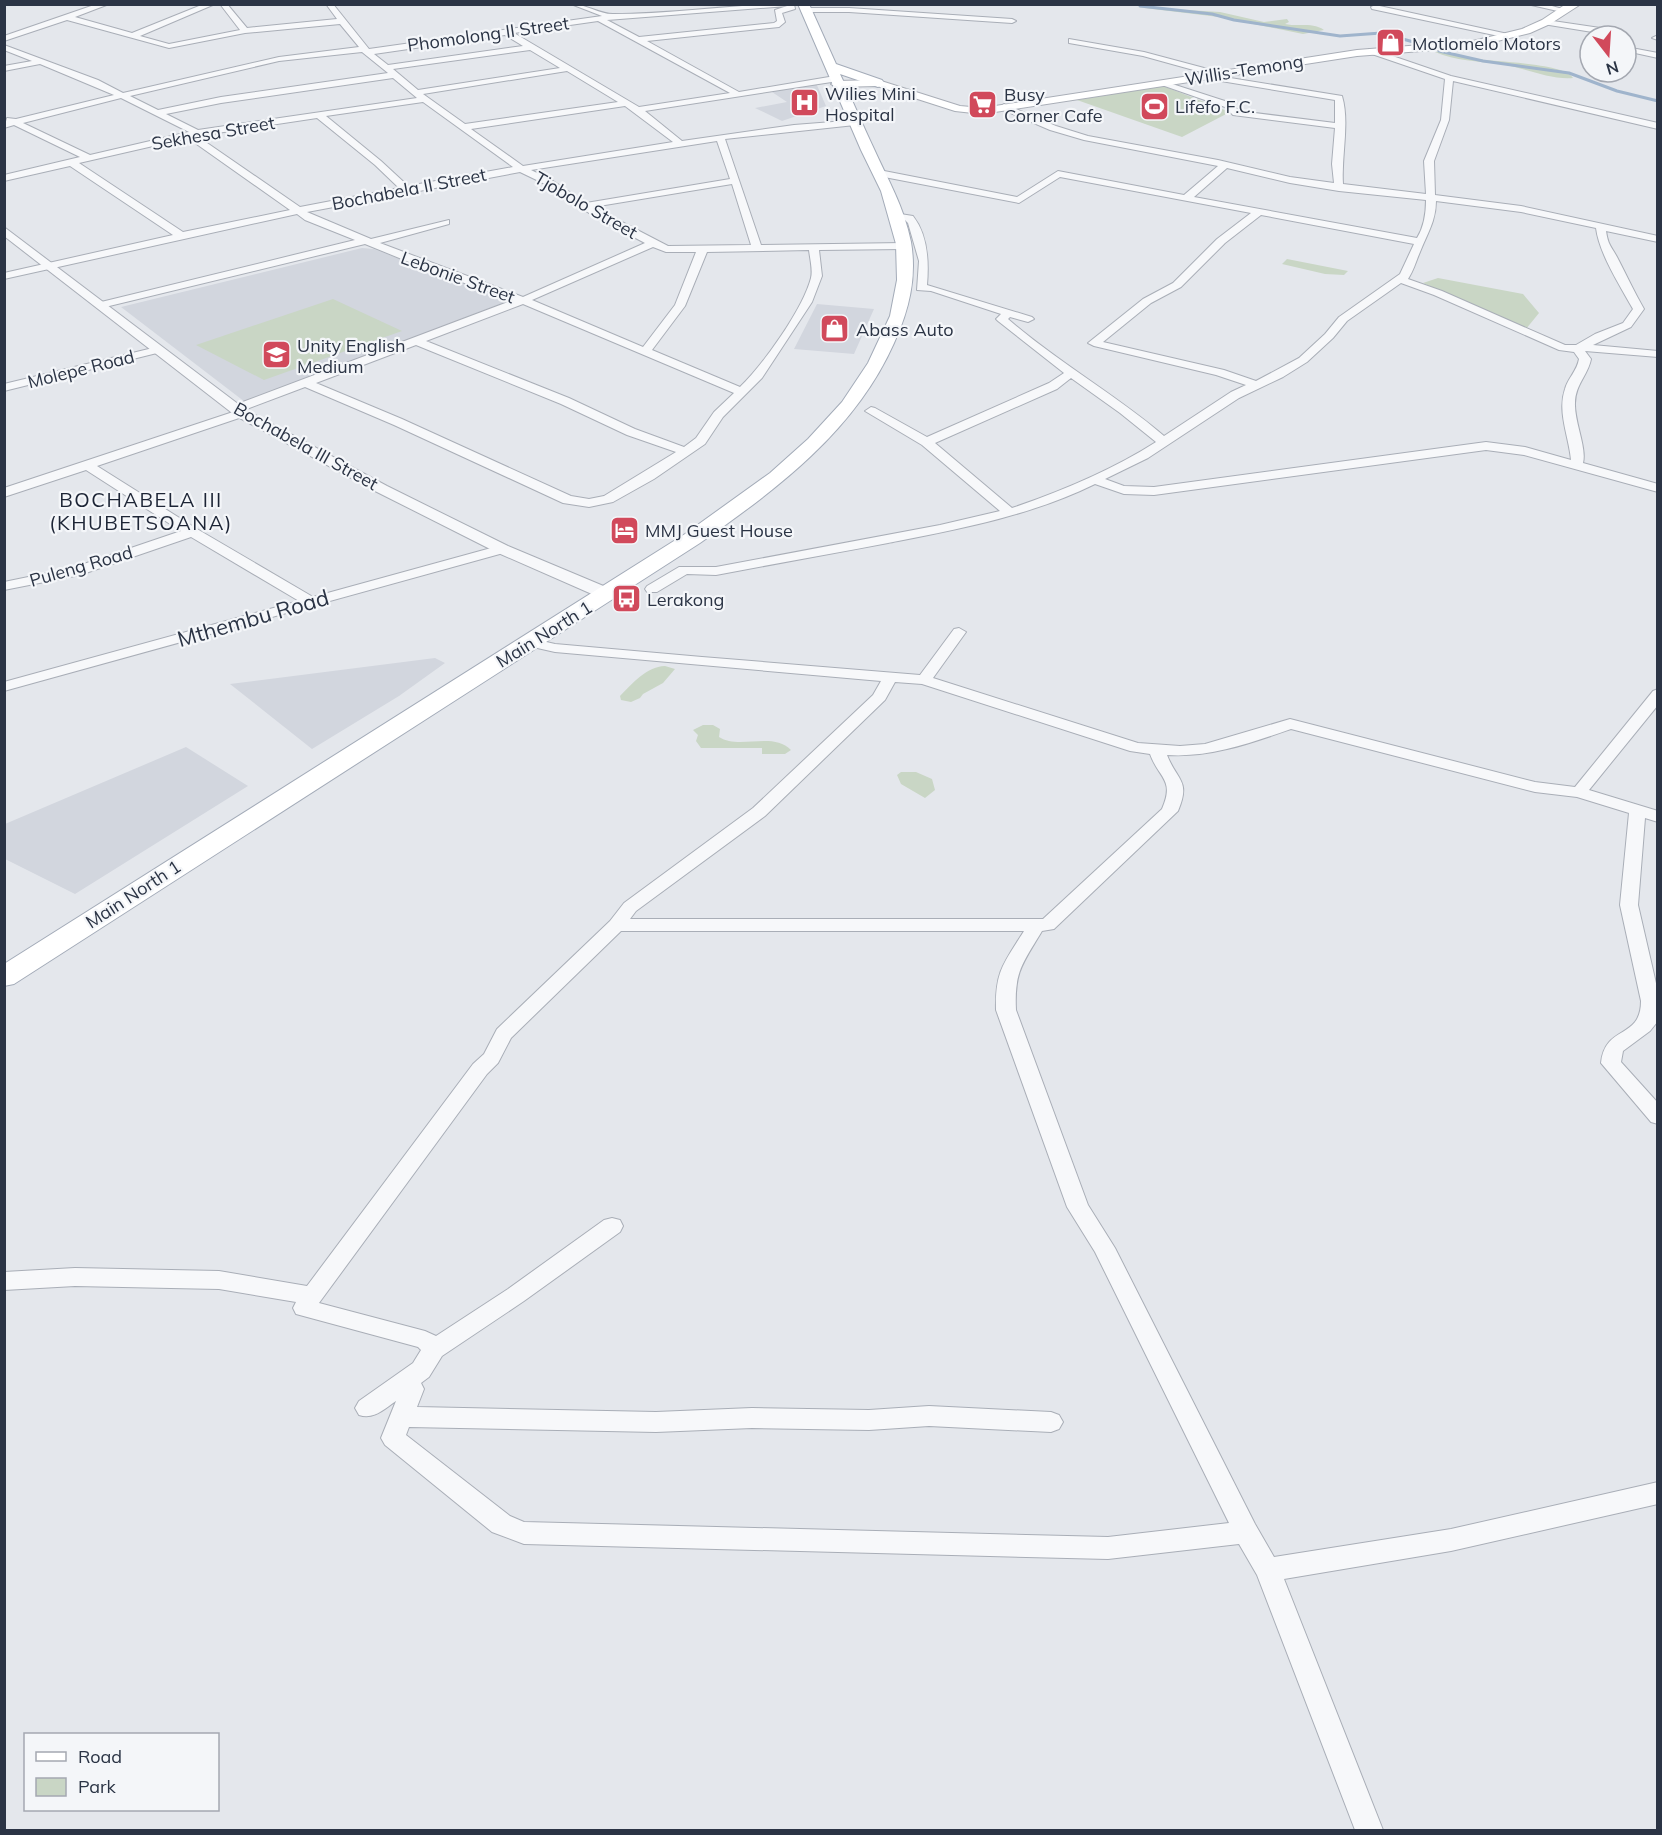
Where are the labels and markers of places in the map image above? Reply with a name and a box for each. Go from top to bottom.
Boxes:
shop icon: Motlomelo Motors [1375,27,1407,59]
place label: Motlomelo Motors [1412,32,1561,55]
place label: Wilies Mini Hospital [825,82,916,126]
place label: Busy Corner Cafe [1004,83,1103,127]
hospital icon: Wilies Mini Hospital [788,87,820,119]
supermarket icon: Busy Corner Cafe [967,88,999,120]
sports icon: Lifefo F.C. [1138,90,1170,122]
place label: Lifefo F.C. [1175,95,1255,118]
shop icon: Abass Auto [819,313,851,345]
place label: Abass Auto [856,318,954,341]
place label: Unity English Medium [297,334,406,378]
school or university icon: Unity English Medium [260,339,292,371]
hotel icon: MMJ Guest House [608,514,640,546]
place label: MMJ Guest House [645,519,793,542]
bus stop icon: Lerakong [610,583,642,615]
place label: Lerakong [647,588,724,611]

